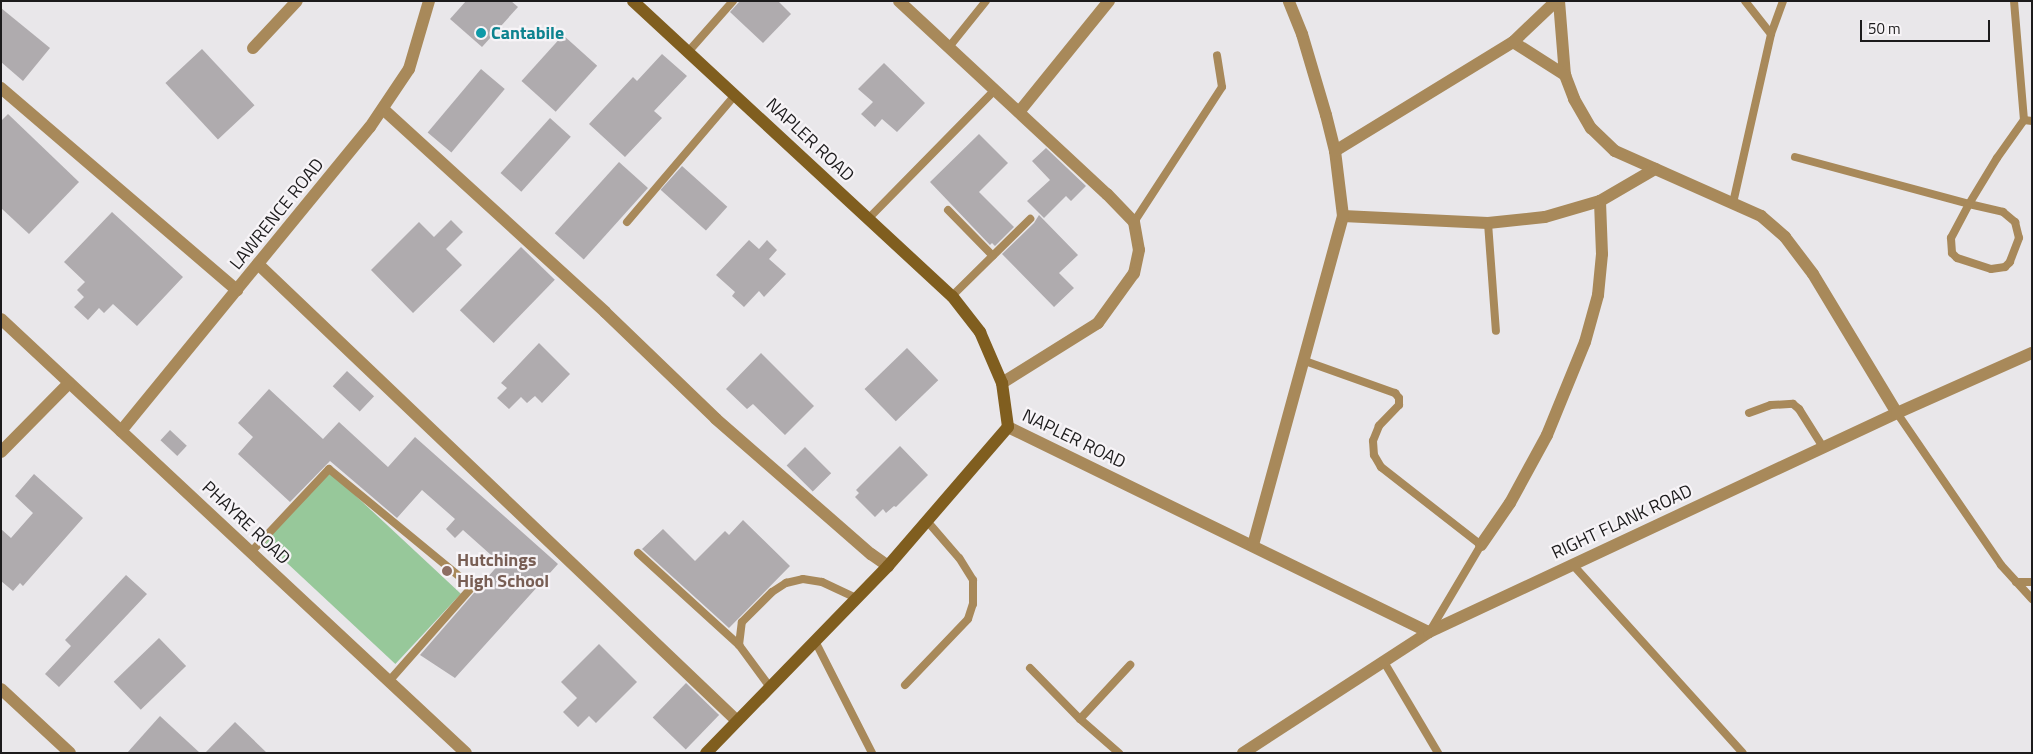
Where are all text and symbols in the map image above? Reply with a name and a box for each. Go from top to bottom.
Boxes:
scale bar [1863,10,1993,42]
text: 50 m [1868,17,1901,40]
place label: Cantabile [491,22,564,44]
marker: Cantabile [475,27,487,39]
street label: NAPLER ROAD [762,94,858,186]
street label: LAWRENCE ROAD [226,154,328,274]
street label: NAPLER ROAD [1019,405,1129,473]
street label: PHAYRE ROAD [198,477,294,569]
street label: RIGHT FLANK ROAD [1548,480,1696,564]
place label: Hutchings High School [457,550,549,592]
marker: Hutchings High School [441,565,453,577]

